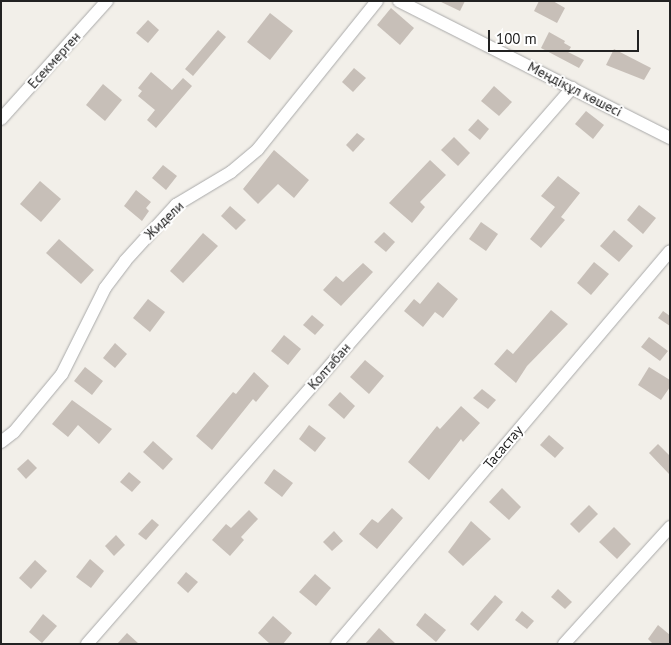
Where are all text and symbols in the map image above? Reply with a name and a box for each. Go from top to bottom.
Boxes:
scale bar [491,20,642,52]
street label: Eсекмерген [24,28,84,92]
text: 100 m [496,29,537,48]
street label: Меңдіқұл көшесі [525,58,625,120]
street label: Жидели [141,197,187,243]
street label: Колтабан [304,339,354,393]
street label: Тасастау [480,422,526,472]

